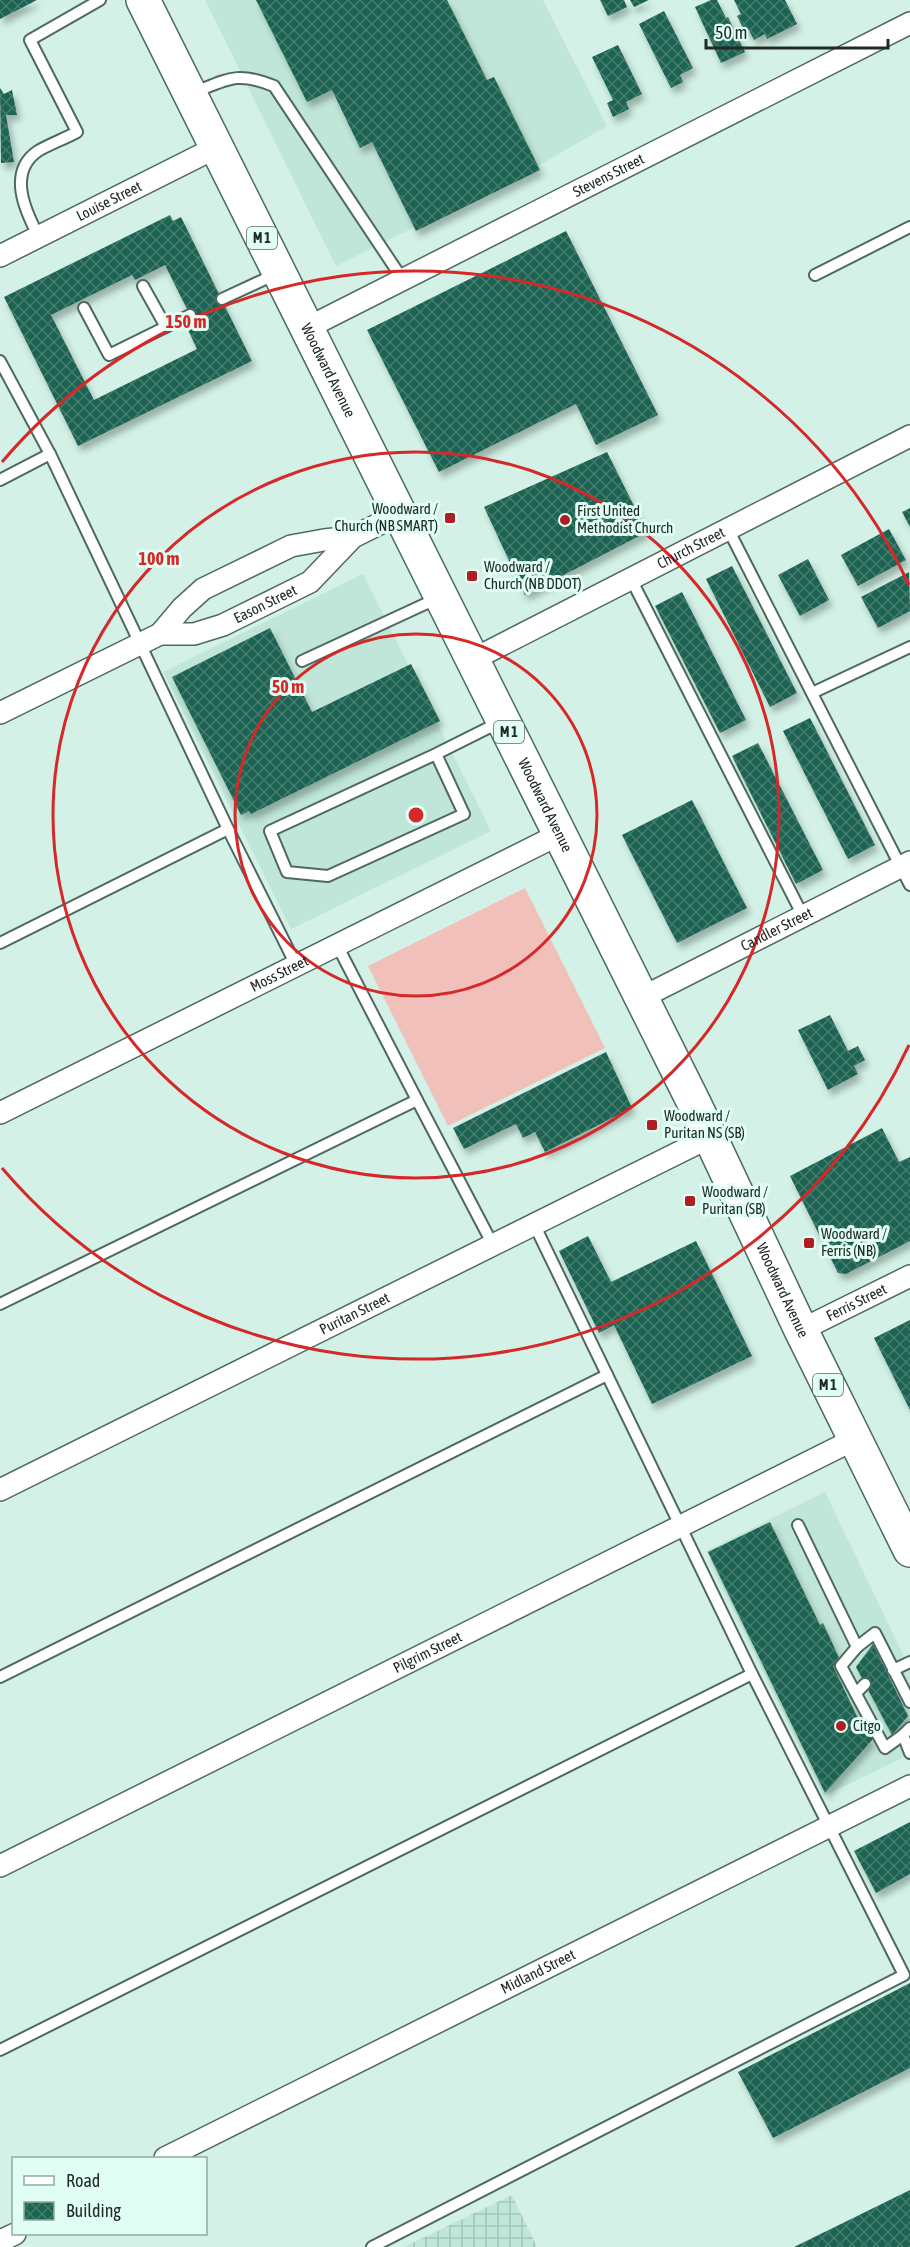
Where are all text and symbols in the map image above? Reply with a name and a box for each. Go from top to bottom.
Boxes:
scale bar [706,12,888,50]
text: 50 m [715,22,747,43]
street label: Stevens Street [570,150,647,200]
street label: Louise Street [73,177,144,224]
road number: M 1 [247,227,277,249]
text: 150 m [166,311,206,332]
street label: Woodward Avenue [298,320,359,420]
place label: Woodward / Church (NB SMART) [334,500,438,534]
place label: First United Methodist Church [577,502,673,536]
marker: Woodward / Church (NB SMART) [443,511,457,525]
marker: First United Methodist Church [558,513,572,527]
street label: Church Street [654,523,727,572]
text: 100 m [139,548,179,569]
place label: Woodward / Church (NB DDOT) [484,558,582,592]
marker: Woodward / Church (NB DDOT) [465,569,479,583]
street label: Eason Street [231,581,299,626]
text: 50 m [272,676,304,697]
road number: M 1 [494,721,524,743]
street label: Woodward Avenue [515,755,576,855]
centre of rings [406,805,426,825]
street label: Candler Street [738,904,815,954]
street label: Moss Street [247,952,311,995]
place label: Woodward / Puritan NS (SB) [664,1107,745,1141]
marker: Woodward / Puritan NS (SB) [645,1118,659,1132]
place label: Woodward / Puritan (SB) [702,1183,768,1217]
marker: Woodward / Puritan (SB) [683,1194,697,1208]
place label: Woodward / Ferris (NB) [821,1225,887,1259]
marker: Woodward / Ferris (NB) [802,1236,816,1250]
street label: Woodward Avenue [753,1240,812,1340]
street label: Ferris Street [823,1280,889,1324]
street label: Puritan Street [317,1289,392,1338]
road number: M 1 [813,1374,843,1396]
street label: Pilgrim Street [390,1628,465,1676]
place label: Citgo [853,1717,881,1734]
marker: Citgo [834,1719,848,1733]
street label: Midland Street [498,1946,578,1997]
legend [12,2157,207,2235]
text: Road [66,2170,100,2191]
text: Building [66,2200,121,2221]

